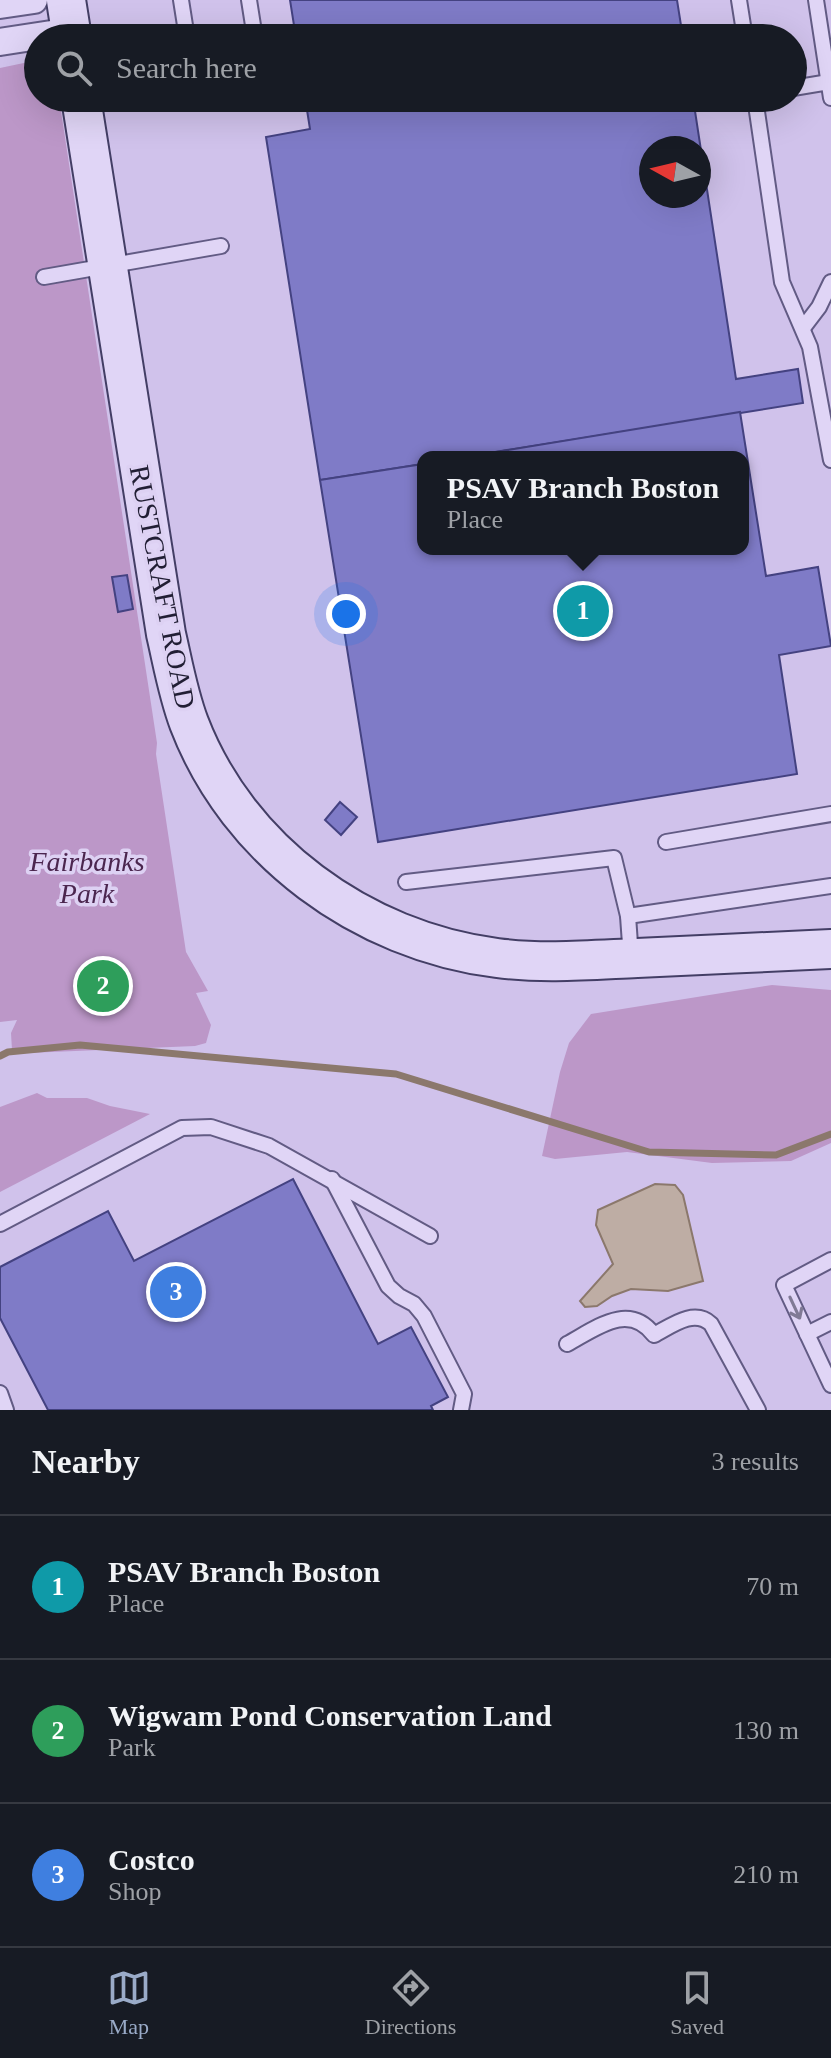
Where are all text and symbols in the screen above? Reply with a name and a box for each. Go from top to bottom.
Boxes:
search box [24,24,807,112]
icon: search [52,46,96,90]
text: Search here [116,51,257,84]
north arrow [639,136,711,208]
popup [417,451,749,555]
street label: RUSTCRAFT ROAD [124,463,201,712]
text: PSAV Branch Boston [447,471,719,504]
text: Place [447,505,503,534]
pin: 1 [557,581,609,641]
your location [326,594,366,634]
park label: Fairbanks Park [28,846,145,909]
pin: 2 [77,956,129,1016]
pin: 3 [150,1262,202,1322]
one-way arrow [788,1295,803,1319]
text: Nearby [32,1443,140,1480]
text: 3 results [712,1447,799,1476]
text: PSAV Branch Boston [108,1555,380,1588]
text: 1 [52,1572,65,1601]
text: 70 m [746,1572,799,1601]
text: Place [108,1589,164,1618]
text: Wigwam Pond Conservation Land [108,1699,552,1732]
text: 2 [52,1716,65,1745]
text: 130 m [733,1716,799,1745]
text: Park [108,1733,156,1762]
text: Costco [108,1843,195,1876]
text: 3 [52,1860,65,1889]
text: 210 m [733,1860,799,1889]
text: Shop [108,1877,161,1906]
tab: Map [107,1966,151,2040]
tab: Directions [365,1966,456,2040]
tab: Saved [670,1966,724,2040]

